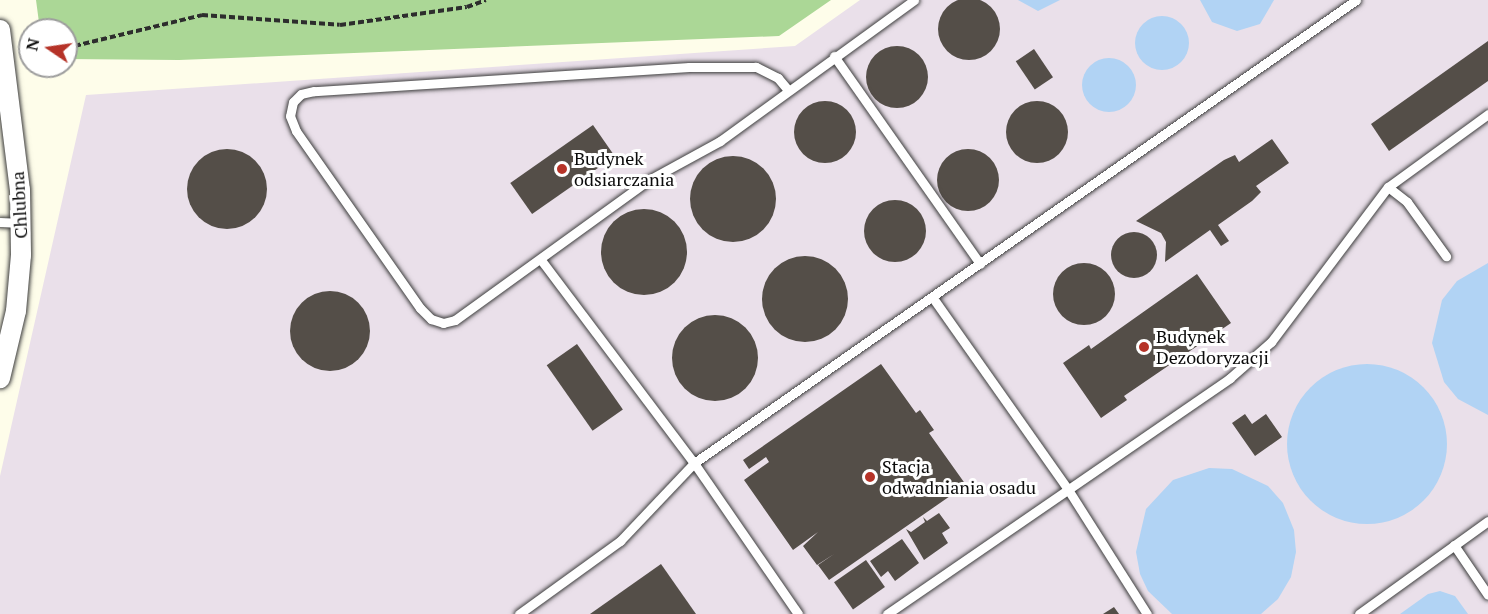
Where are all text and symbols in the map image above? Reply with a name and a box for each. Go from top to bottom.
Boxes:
north arrow [18,18,78,78]
text: N [20,36,44,53]
place label: Budynek odsiarczania [574,148,674,190]
marker: Budynek odsiarczania [555,162,569,176]
street label: Chlubna [6,171,32,239]
place label: Budynek Dezodoryzacji [1156,326,1269,368]
marker: Budynek Dezodoryzacji [1137,340,1151,354]
place label: Stacja odwadniania osadu [882,456,1036,498]
marker: Stacja odwadniania osadu [863,470,877,484]

